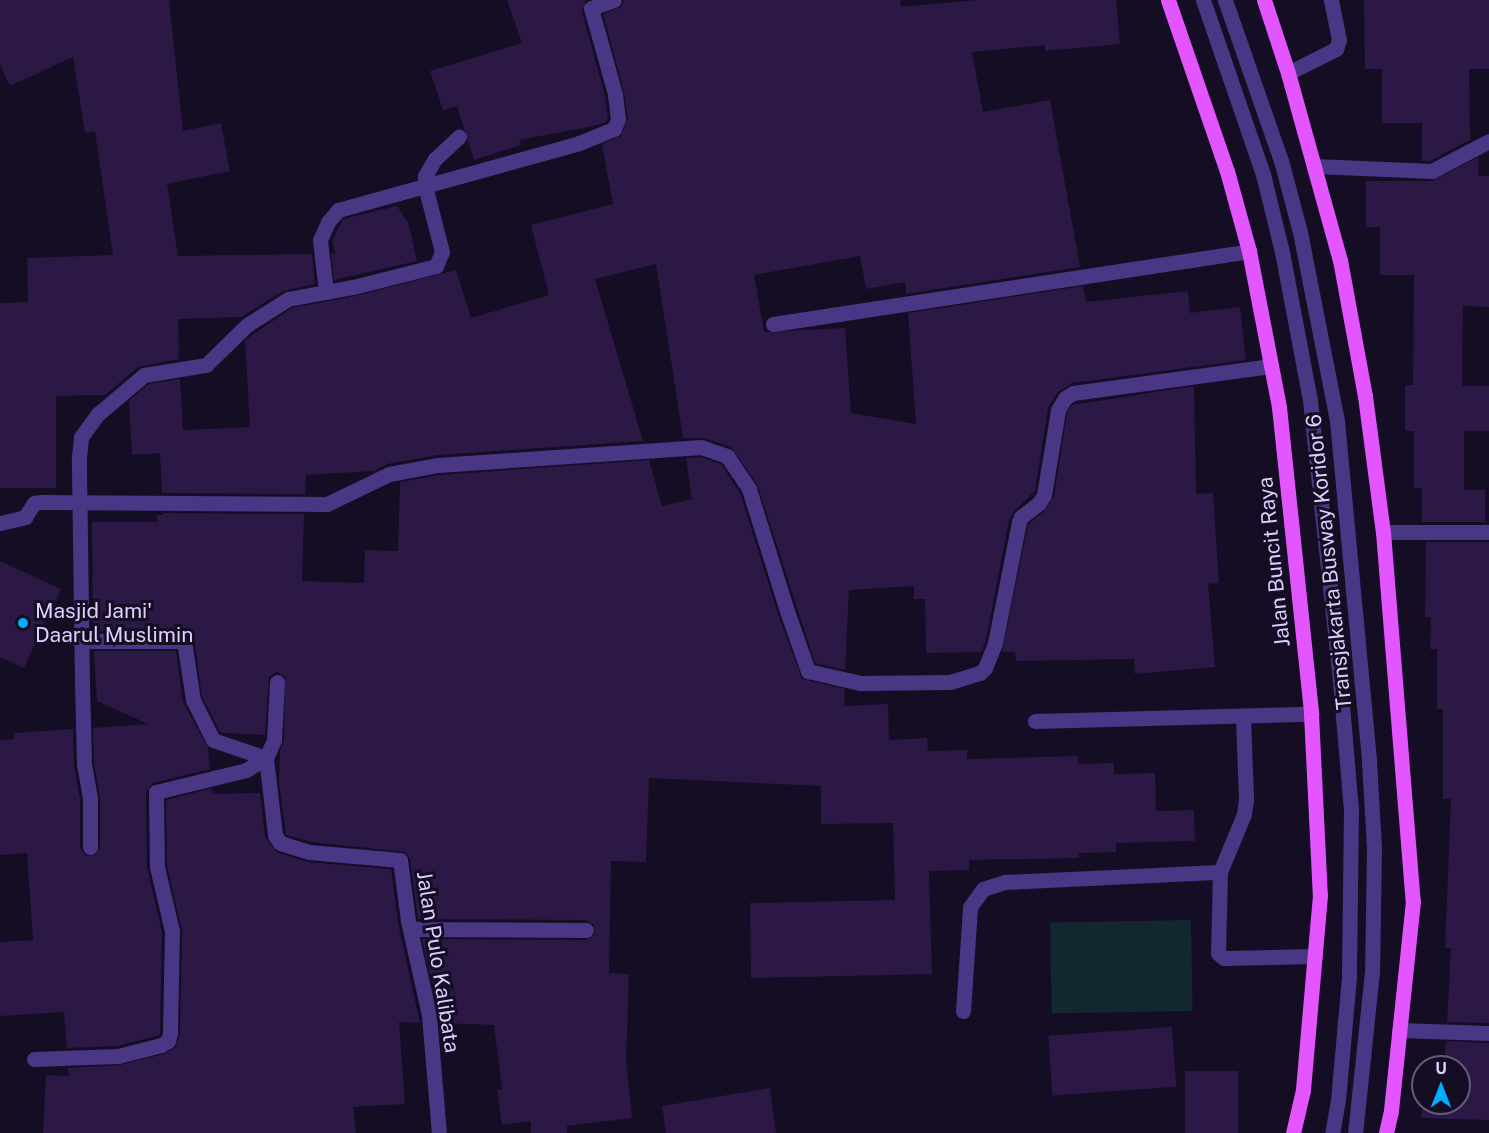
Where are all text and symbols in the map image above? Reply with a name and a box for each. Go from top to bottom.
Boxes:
street label: Transjakarta Busway Koridor 6 [1301,413,1357,711]
street label: Jalan Buncit Raya [1253,476,1295,648]
place label: Masjid Jami' Daarul Muslimin [35,598,193,648]
marker: Masjid Jami' Daarul Muslimin [16,616,30,630]
street label: Jalan Pulo Kalibata [411,869,465,1055]
north arrow [1411,1055,1471,1115]
text: U [1435,1059,1447,1078]

